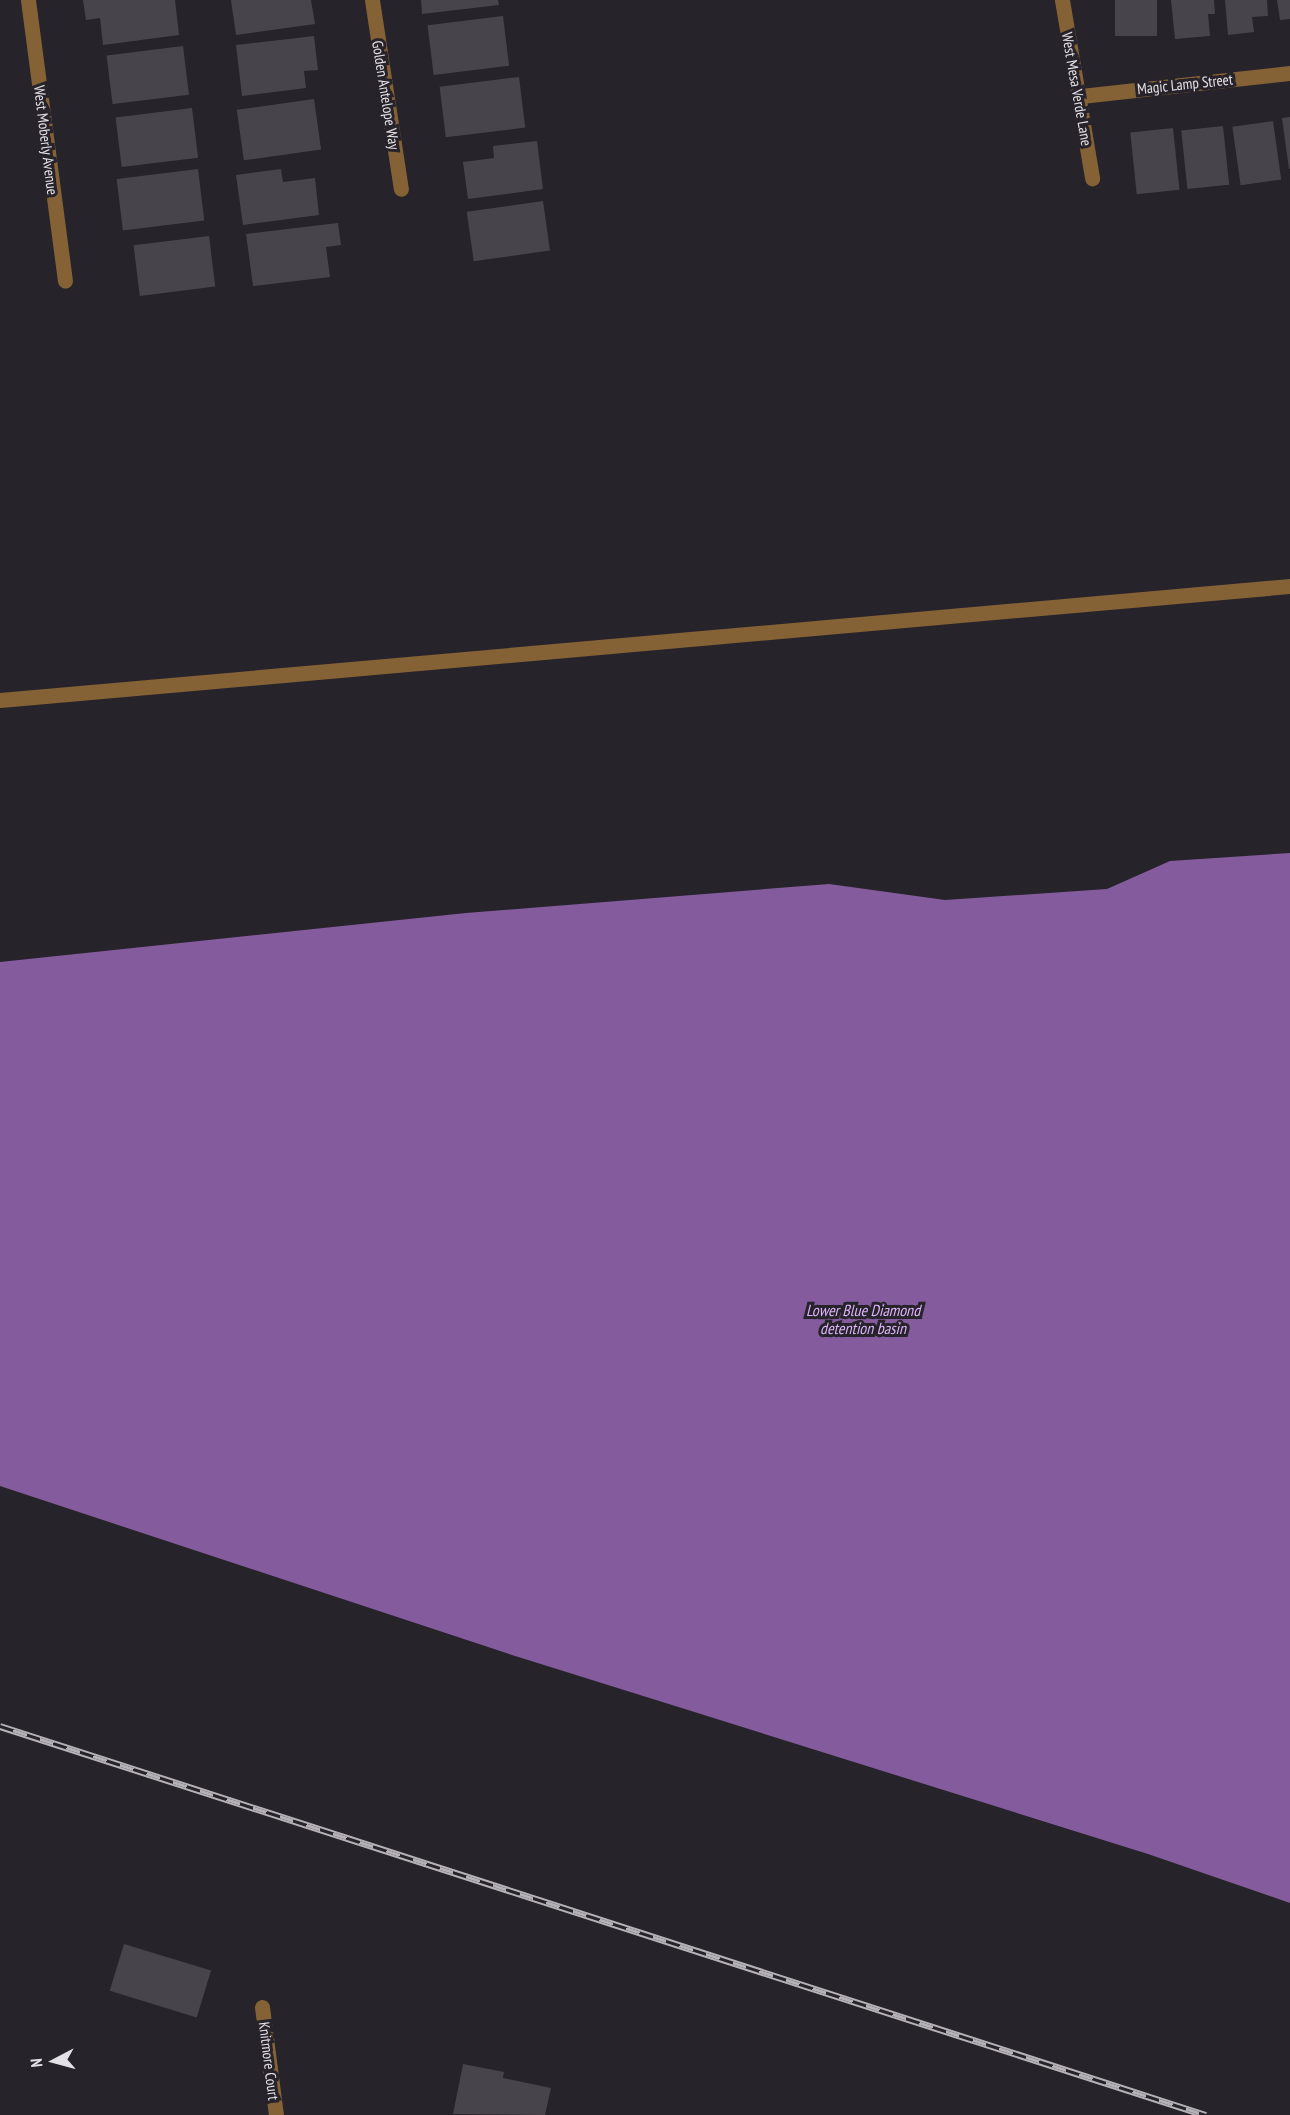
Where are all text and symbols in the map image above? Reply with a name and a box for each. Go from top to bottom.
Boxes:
street label: West Mesa Verde Lane [1058,31,1096,147]
street label: Golden Antelope Way [368,39,404,151]
street label: Magic Lamp Street [1136,70,1234,98]
street label: West Moberly Avenue [30,84,62,196]
water label: Lower Blue Diamond detention basin [806,1300,920,1338]
street label: Knitmore Court [255,2021,283,2101]
north arrow [24,2031,84,2091]
text: N [26,2058,46,2068]

